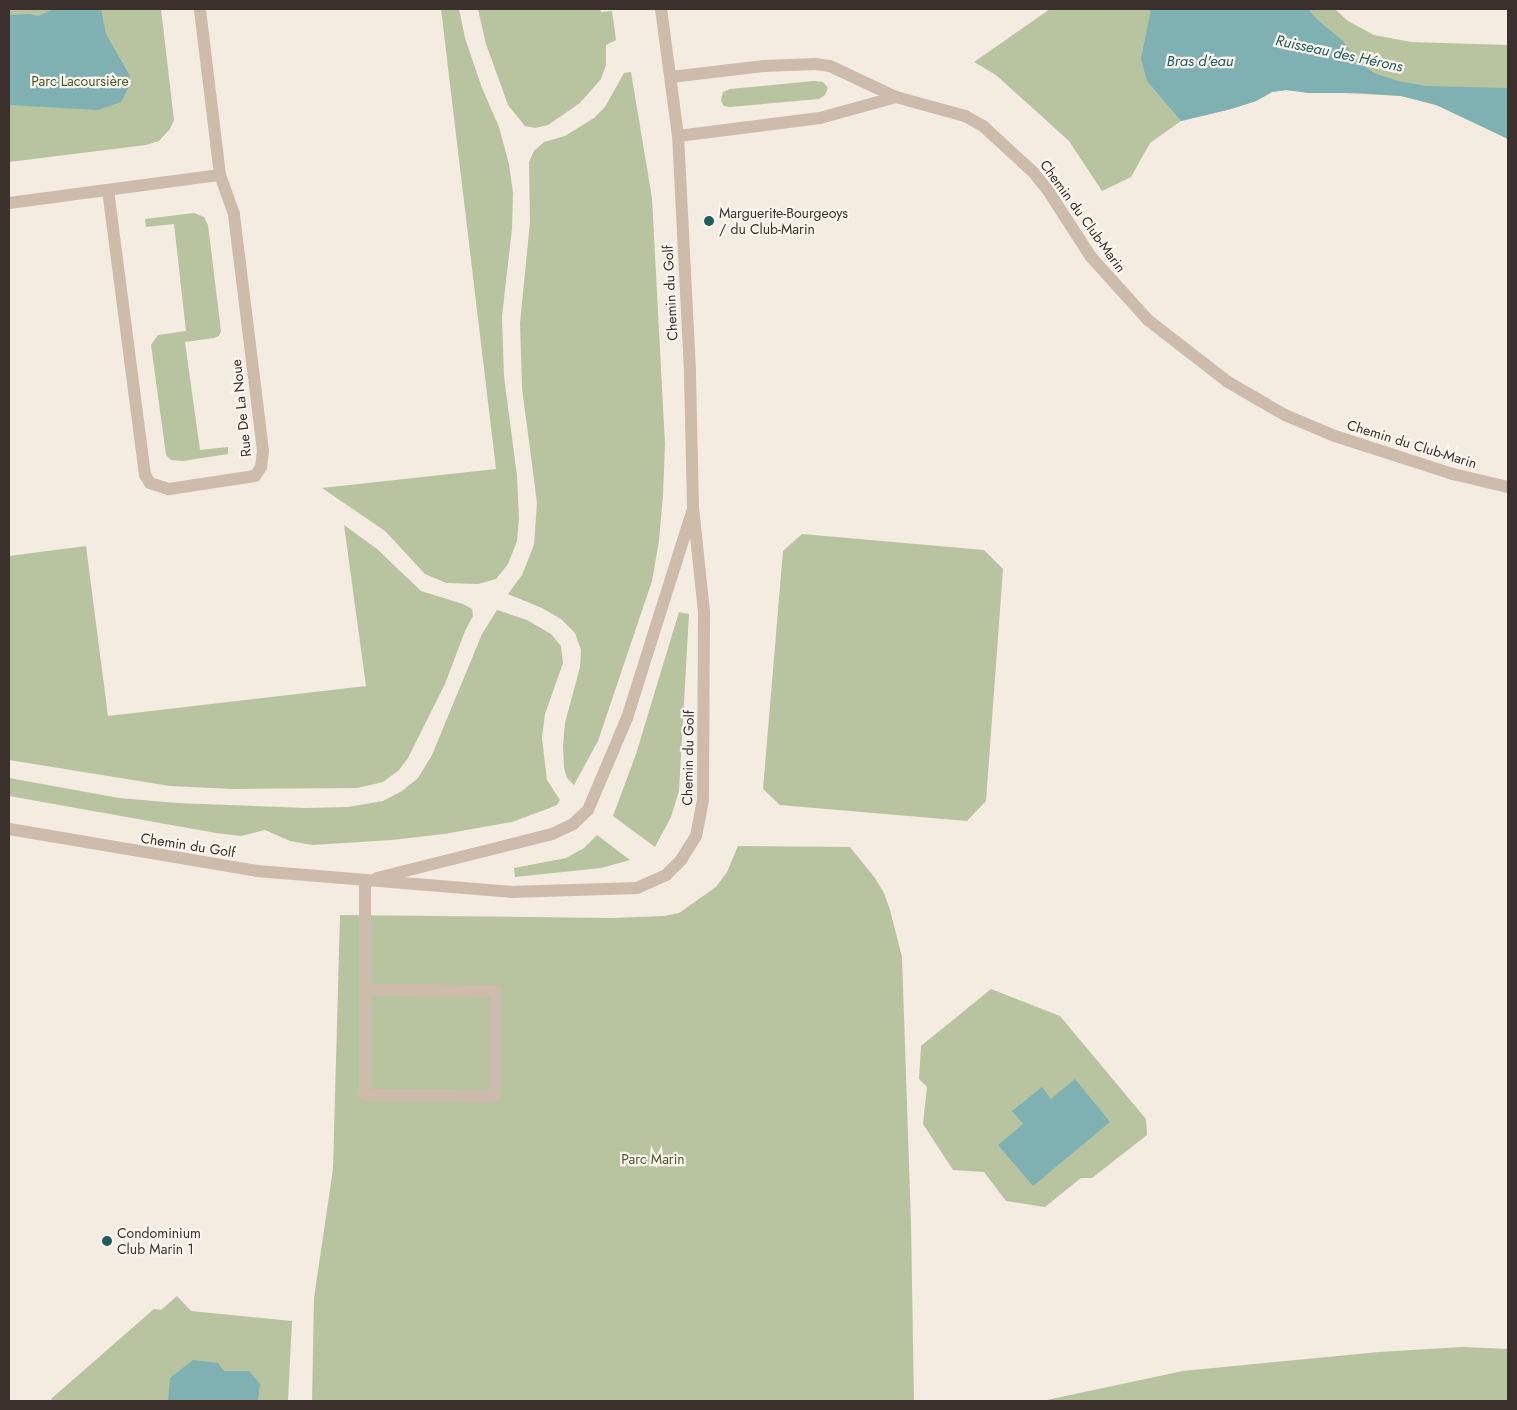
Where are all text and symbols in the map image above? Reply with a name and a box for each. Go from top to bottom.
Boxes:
water label: Ruisseau des Hérons [1274,32,1404,76]
water label: Bras d'eau [1167,53,1233,71]
park label: Parc Lacoursière [31,73,129,89]
street label: Chemin du Club-Marin [1037,157,1129,275]
place label: Marguerite-Bourgeoys / du Club-Marin [719,205,848,238]
marker: Marguerite-Bourgeoys / du Club-Marin [703,215,715,227]
street label: Chemin du Golf [659,245,681,341]
street label: Rue De La Noue [228,358,254,458]
street label: Chemin du Club-Marin [1345,416,1479,472]
street label: Chemin du Golf [679,710,697,806]
street label: Chemin du Golf [140,829,236,861]
park label: Parc Marin [621,1151,685,1167]
place label: Condominium Club Marin 1 [117,1225,201,1258]
marker: Condominium Club Marin 1 [101,1235,113,1247]

